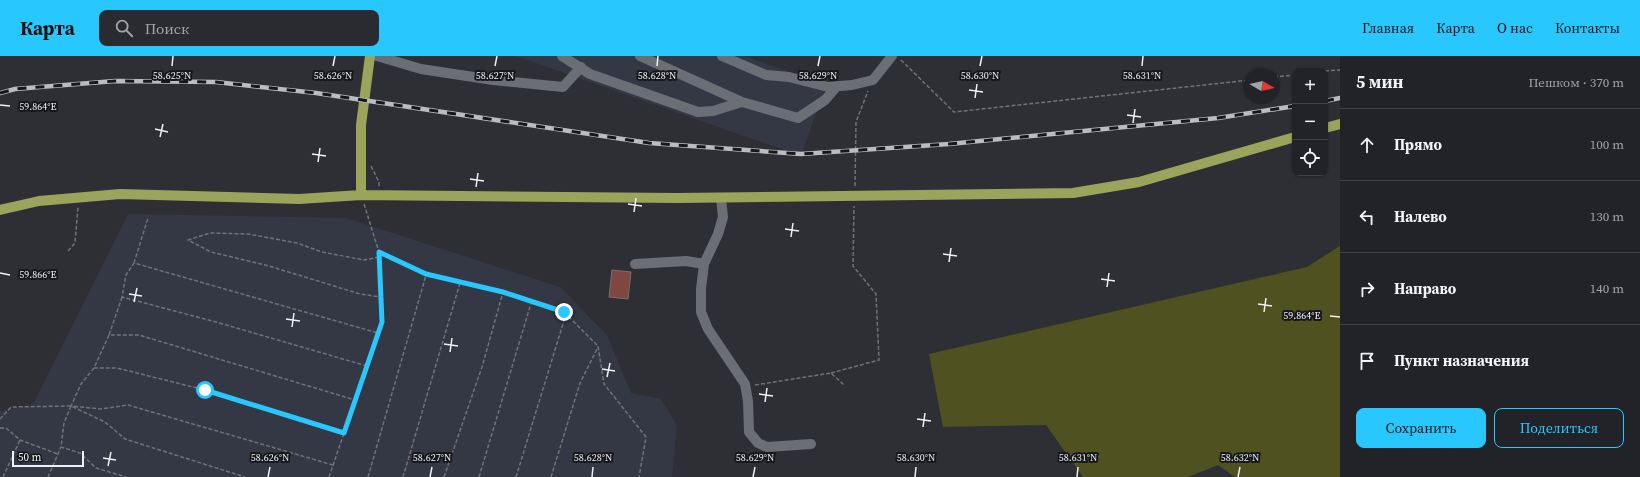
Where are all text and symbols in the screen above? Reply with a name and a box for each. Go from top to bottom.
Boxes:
search box [99,10,379,46]
text: Карта [20,15,75,41]
icon: search [113,17,135,39]
text: Поиск [145,18,189,39]
text: Главная [1362,18,1414,38]
text: Карта [1436,18,1475,38]
text: О нас [1497,18,1533,38]
text: Контакты [1555,18,1620,38]
north arrow [1244,68,1280,104]
map controls [1292,68,1328,176]
button: + [1292,68,1328,104]
text: 58.625°N [153,69,191,82]
text: 58.626°N [314,69,352,82]
text: 58.627°N [476,69,514,82]
text: 58.628°N [638,69,676,82]
text: 58.629°N [799,69,837,82]
text: 58.630°N [961,69,999,82]
text: 58.631°N [1123,69,1161,82]
text: 5 мин [1356,70,1404,94]
text: Пешком · 370 m [1529,74,1624,91]
text: 59.864°E [19,100,57,113]
button: − [1292,104,1328,140]
icon: ahead [1356,134,1378,156]
text: Прямо [1394,134,1442,155]
text: 100 m [1590,136,1624,153]
button: locate [1292,140,1328,176]
icon: left [1356,206,1378,228]
text: Налево [1394,206,1447,227]
text: 130 m [1590,208,1624,225]
text: 59.866°E [19,268,57,281]
icon: right [1356,278,1378,300]
text: Направо [1394,278,1456,299]
text: 140 m [1590,280,1624,297]
route end [555,303,573,321]
text: 59.864°E [1283,309,1321,322]
icon: arrive [1356,350,1378,372]
text: Пункт назначения [1394,350,1529,371]
route start [196,381,214,399]
button: Сохранить [1356,408,1486,448]
button: Поделиться [1494,408,1624,448]
scale bar [12,449,84,468]
text: 50 m [18,450,41,465]
text: 58.626°N [251,451,289,464]
text: 58.627°N [413,451,451,464]
text: 58.628°N [574,451,612,464]
text: 58.629°N [736,451,774,464]
text: 58.630°N [897,451,935,464]
text: 58.631°N [1059,451,1097,464]
text: 58.632°N [1221,451,1259,464]

